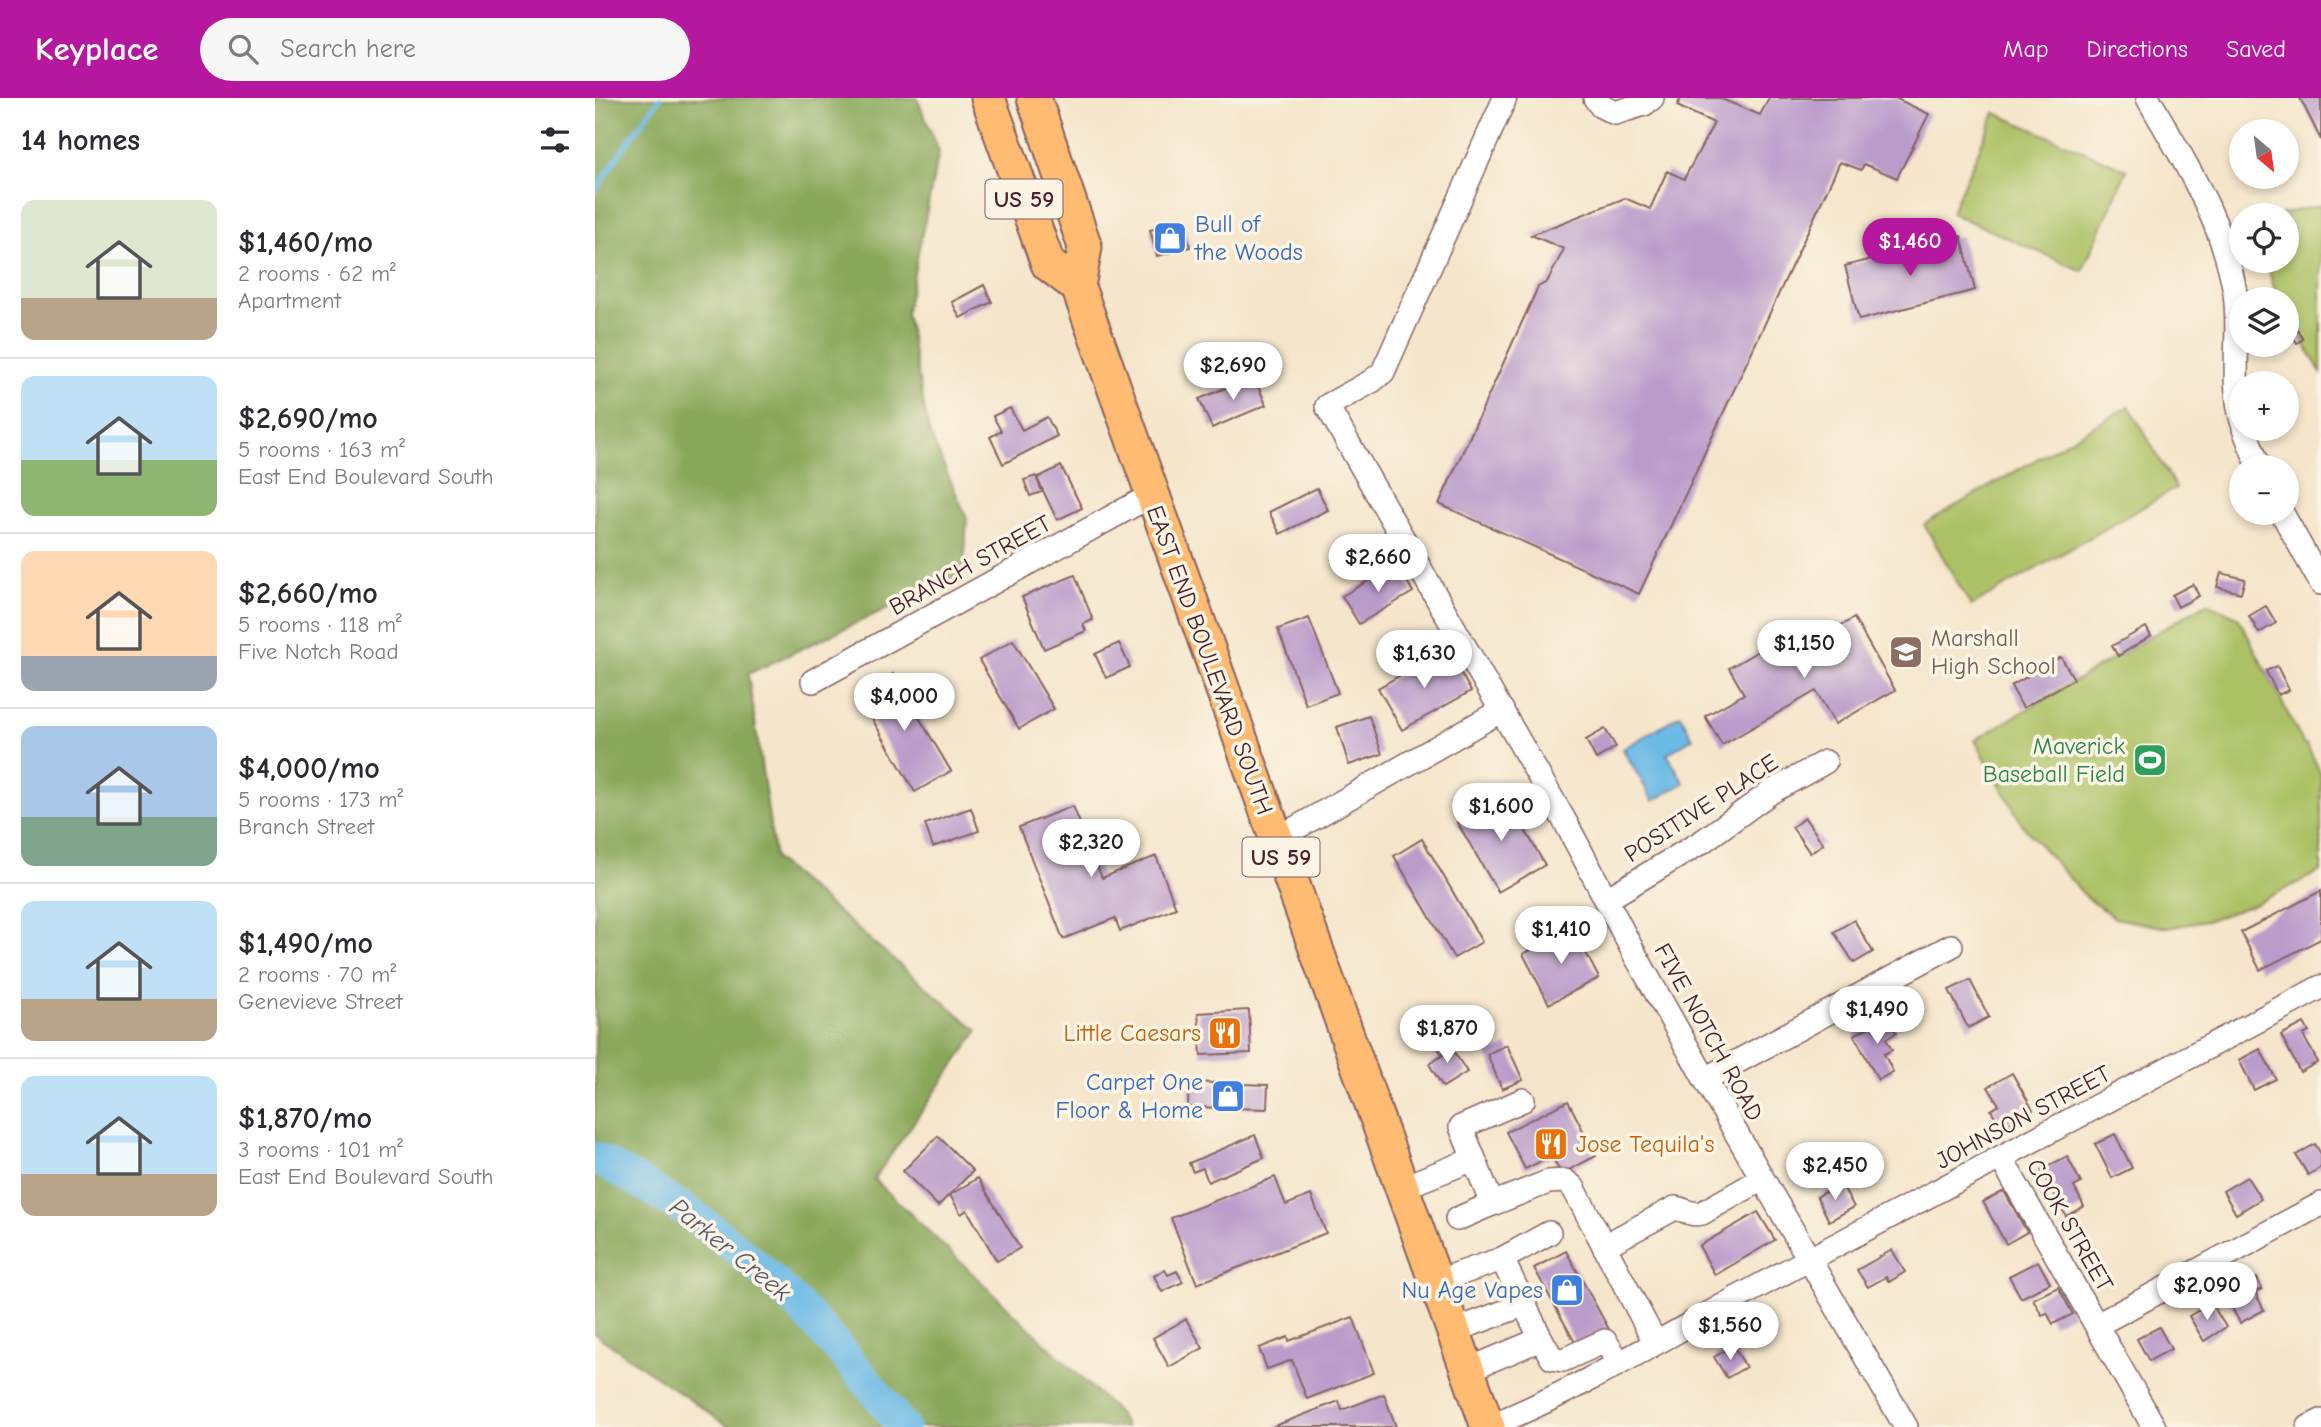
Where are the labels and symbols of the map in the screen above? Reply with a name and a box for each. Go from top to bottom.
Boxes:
north arrow [2229,119,2299,189]
road number: US 59 [985,180,1062,218]
place label: Bull of the Woods [1194,210,1303,266]
pin: $1,460 [1853,218,1967,278]
shop icon: Bull of the Woods [1151,219,1189,257]
pin: $2,690 [1176,342,1290,402]
street label: EAST END BOULEVARD SOUTH [1141,502,1279,818]
street label: BRANCH STREET [884,509,1056,621]
pin: $2,660 [1321,534,1435,594]
pin: $1,150 [1747,620,1861,680]
place label: Marshall High School [1931,624,2056,680]
pin: $1,630 [1367,630,1481,690]
school or university icon: Marshall High School [1887,633,1925,671]
pin: $4,000 [847,674,961,733]
place label: Maverick Baseball Field [1983,732,2125,788]
sports icon: Maverick Baseball Field [2131,741,2169,779]
street label: POSITIVE PLACE [1619,748,1783,868]
pin: $1,600 [1444,784,1558,843]
pin: $2,320 [1034,820,1148,879]
road number: US 59 [1243,838,1319,876]
pin: $1,410 [1504,906,1618,966]
street label: FIVE NOTCH ROAD [1649,938,1769,1126]
pin: $1,490 [1820,986,1934,1046]
pin: $1,870 [1390,1006,1504,1065]
restaurant icon: Little Caesars [1206,1014,1244,1052]
place label: Little Caesars [1064,1019,1201,1047]
street label: JOHNSON STREET [1931,1059,2115,1175]
place label: Carpet One Floor & Home [1056,1068,1203,1124]
shop icon: Carpet One Floor & Home [1209,1077,1247,1115]
restaurant icon: Jose Tequila's [1532,1125,1570,1163]
place label: Jose Tequila's [1576,1130,1715,1158]
pin: $2,450 [1778,1142,1892,1202]
street label: COOK STREET [2021,1154,2120,1297]
water label: Parker Creek [663,1192,797,1308]
pin: $2,090 [2150,1262,2264,1322]
shop icon: Nu Age Vapes [1548,1271,1586,1309]
place label: Nu Age Vapes [1402,1276,1543,1304]
pin: $1,560 [1673,1302,1787,1362]

